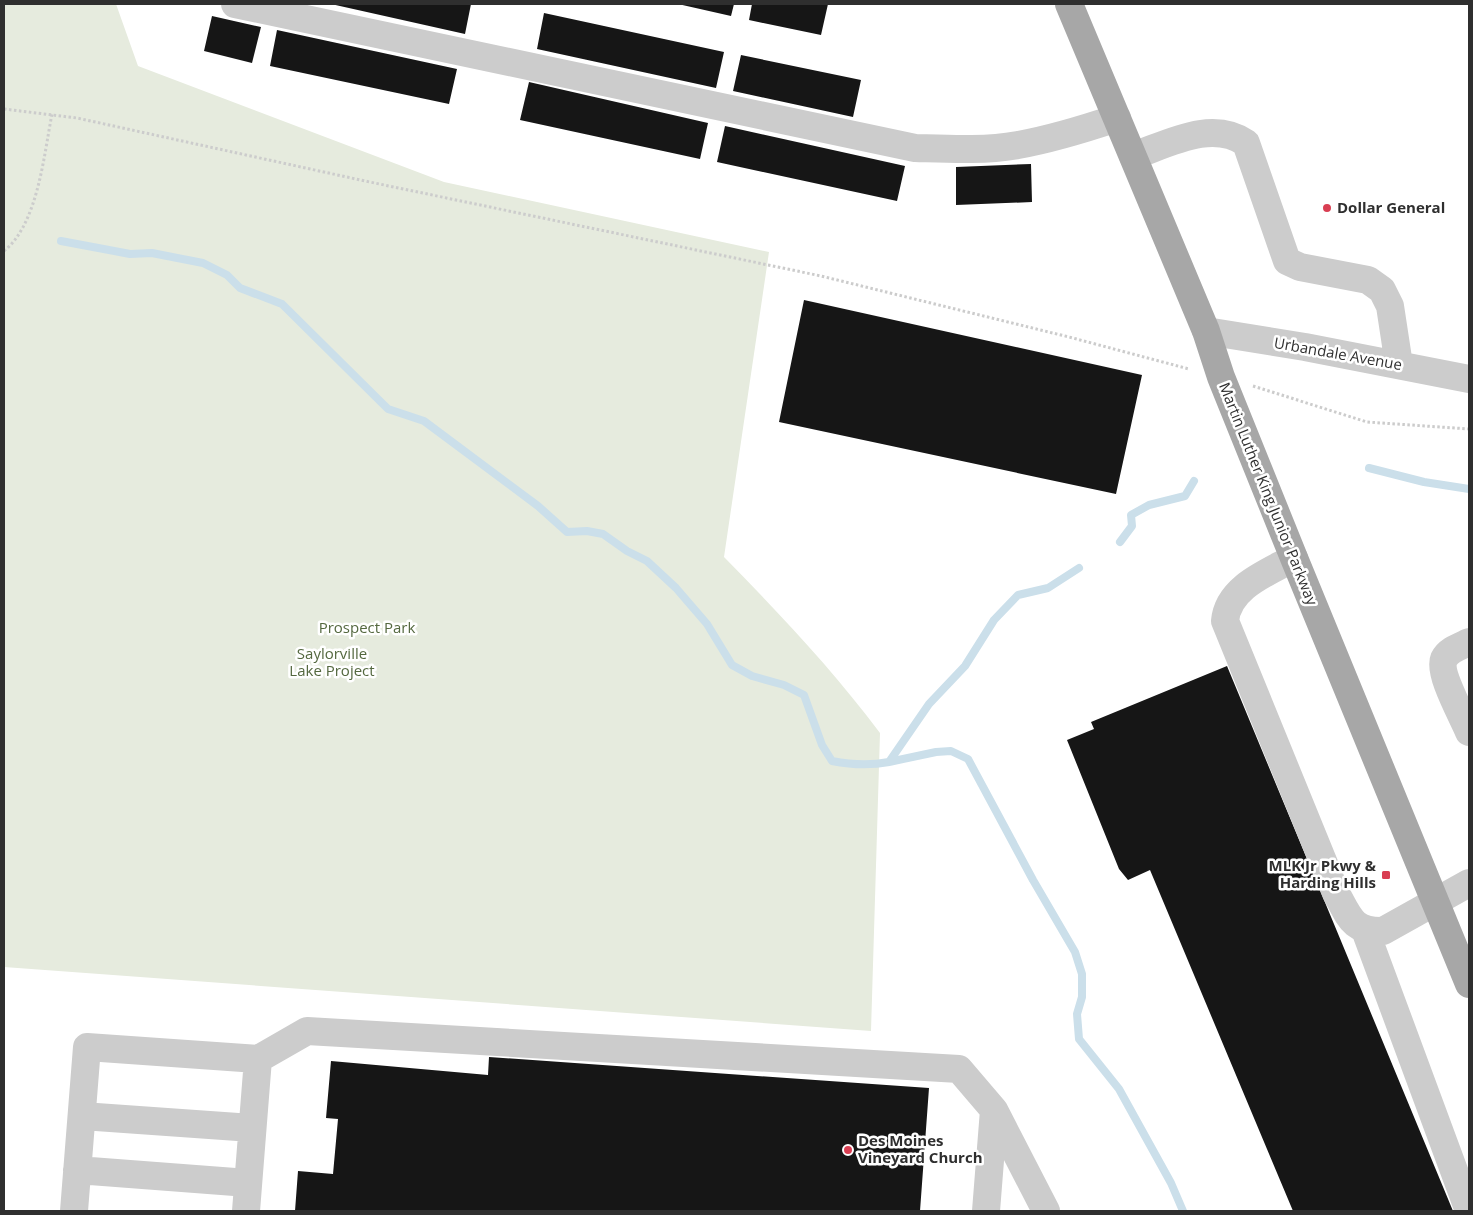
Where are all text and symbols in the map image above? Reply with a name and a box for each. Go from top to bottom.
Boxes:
place label: Dollar General [1337,197,1445,217]
marker: Dollar General [1321,202,1333,214]
street label: Urbandale Avenue [1273,332,1404,374]
street label: Martin Luther King Junior Parkway [1215,379,1323,608]
park label: Prospect Park [319,617,415,637]
park label: Saylorville Lake Project [289,643,375,680]
place label: MLK Jr Pkwy & Harding Hills [1269,855,1377,892]
marker: MLK Jr Pkwy & Harding Hills [1380,869,1392,881]
place label: Des Moines Vineyard Church [858,1130,983,1167]
marker: Des Moines Vineyard Church [842,1144,854,1156]

